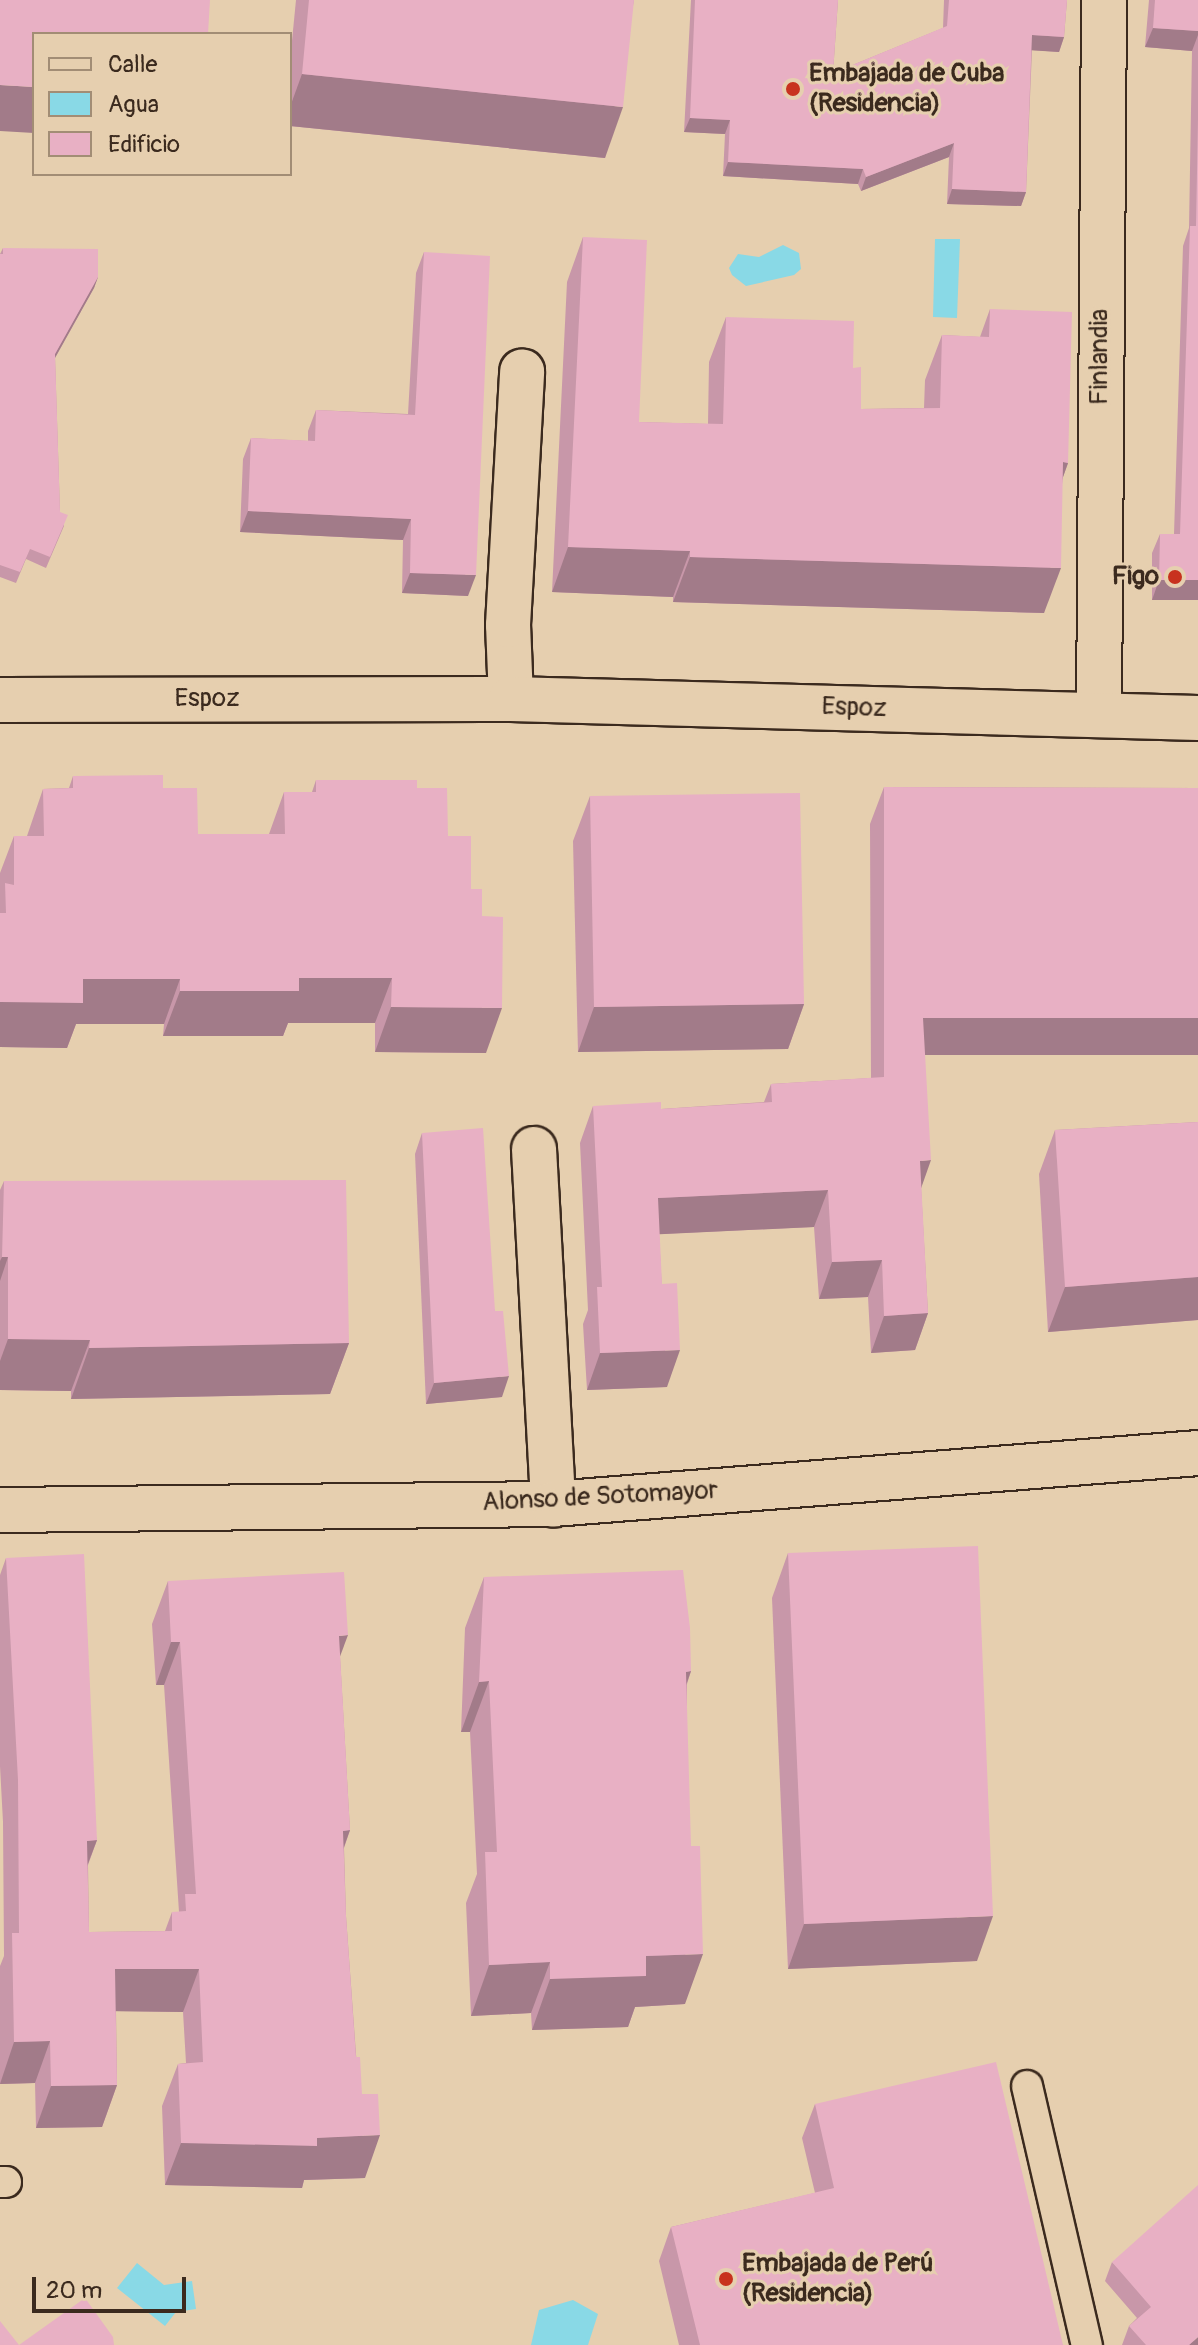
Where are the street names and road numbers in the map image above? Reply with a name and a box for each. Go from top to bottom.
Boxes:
street label: Finlandia [1084,309,1116,405]
street label: Espoz [175,683,239,715]
street label: Espoz [821,691,887,725]
street label: Alonso de Sotomayor [481,1475,719,1519]

